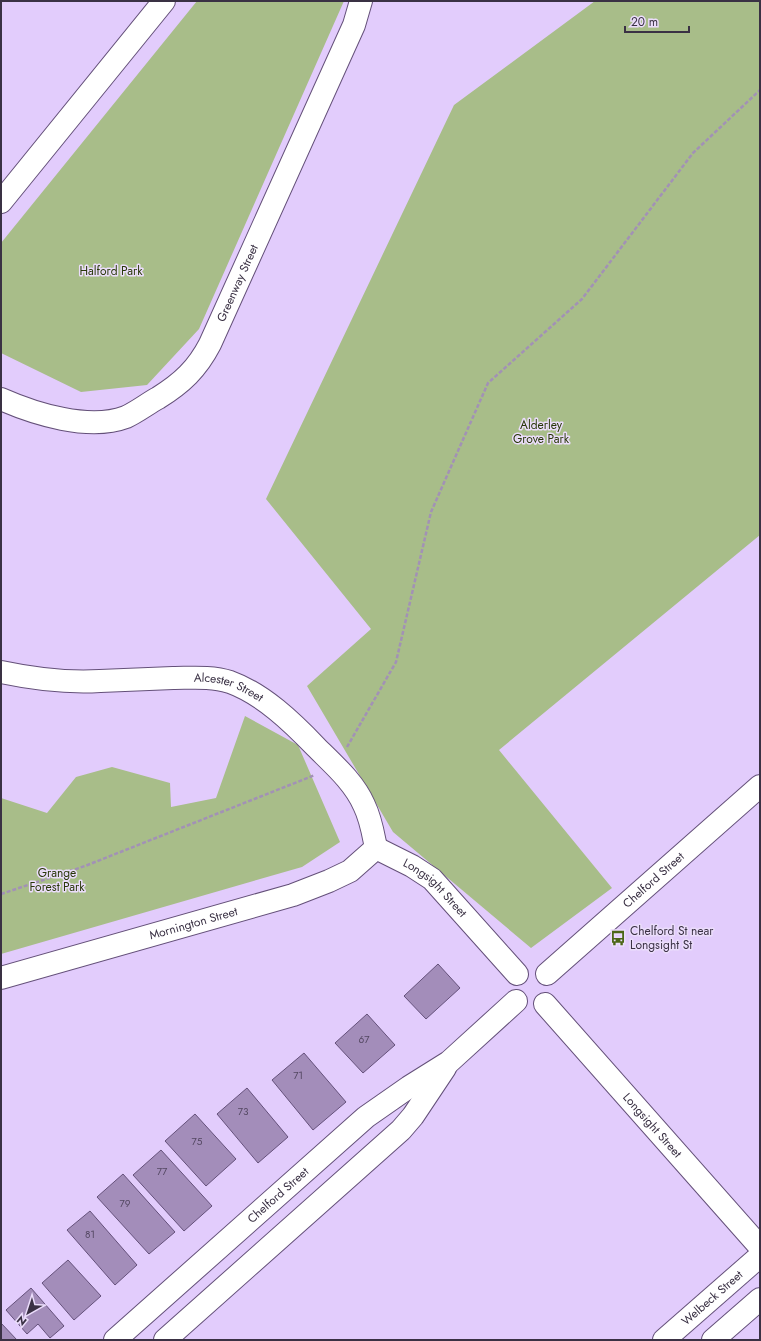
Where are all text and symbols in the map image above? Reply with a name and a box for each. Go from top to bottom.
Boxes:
scale bar [625,8,689,34]
text: 20 m [631,13,658,31]
street label: Greenway Street [212,241,263,325]
park label: Halford Park [79,262,143,280]
park label: Alderley Grove Park [513,416,570,448]
street label: Alcester Street [194,669,267,706]
street label: Chelford Street [619,848,688,912]
street label: Longsight Street [400,854,471,921]
park label: Grange Forest Park [29,864,85,896]
street label: Mornington Street [147,902,240,944]
place label: Chelford St near Longsight St [630,922,714,954]
bus stop icon: Chelford St near Longsight St [609,929,627,947]
house number: 67 [358,1032,370,1047]
house number: 71 [293,1068,303,1083]
street label: Longsight Street [619,1089,686,1162]
house number: 73 [238,1104,249,1119]
house number: 75 [192,1134,203,1149]
street label: Chelford Street [243,1163,313,1227]
house number: 77 [157,1164,168,1179]
house number: 79 [119,1196,131,1211]
house number: 81 [85,1227,95,1242]
street label: Welbeck Street [678,1266,747,1330]
north arrow [8,1293,48,1333]
text: N [13,1312,30,1330]

